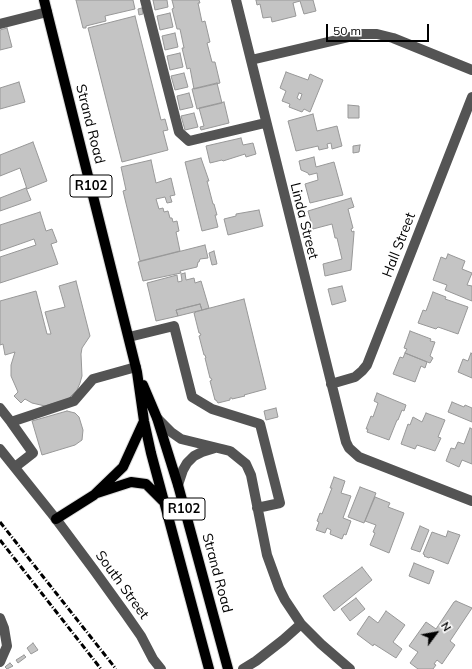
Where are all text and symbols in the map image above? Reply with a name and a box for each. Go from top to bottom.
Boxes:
scale bar [328,16,431,42]
text: 50 m [333,23,361,38]
street label: Strand Road [72,82,108,166]
road number: R102 [70,175,112,197]
street label: Linda Street [286,181,322,261]
street label: Hall Street [379,210,419,280]
road number: R102 [163,498,205,520]
street label: Strand Road [198,531,236,615]
street label: South Street [92,548,152,622]
north arrow [416,613,456,653]
text: N [438,619,454,634]

